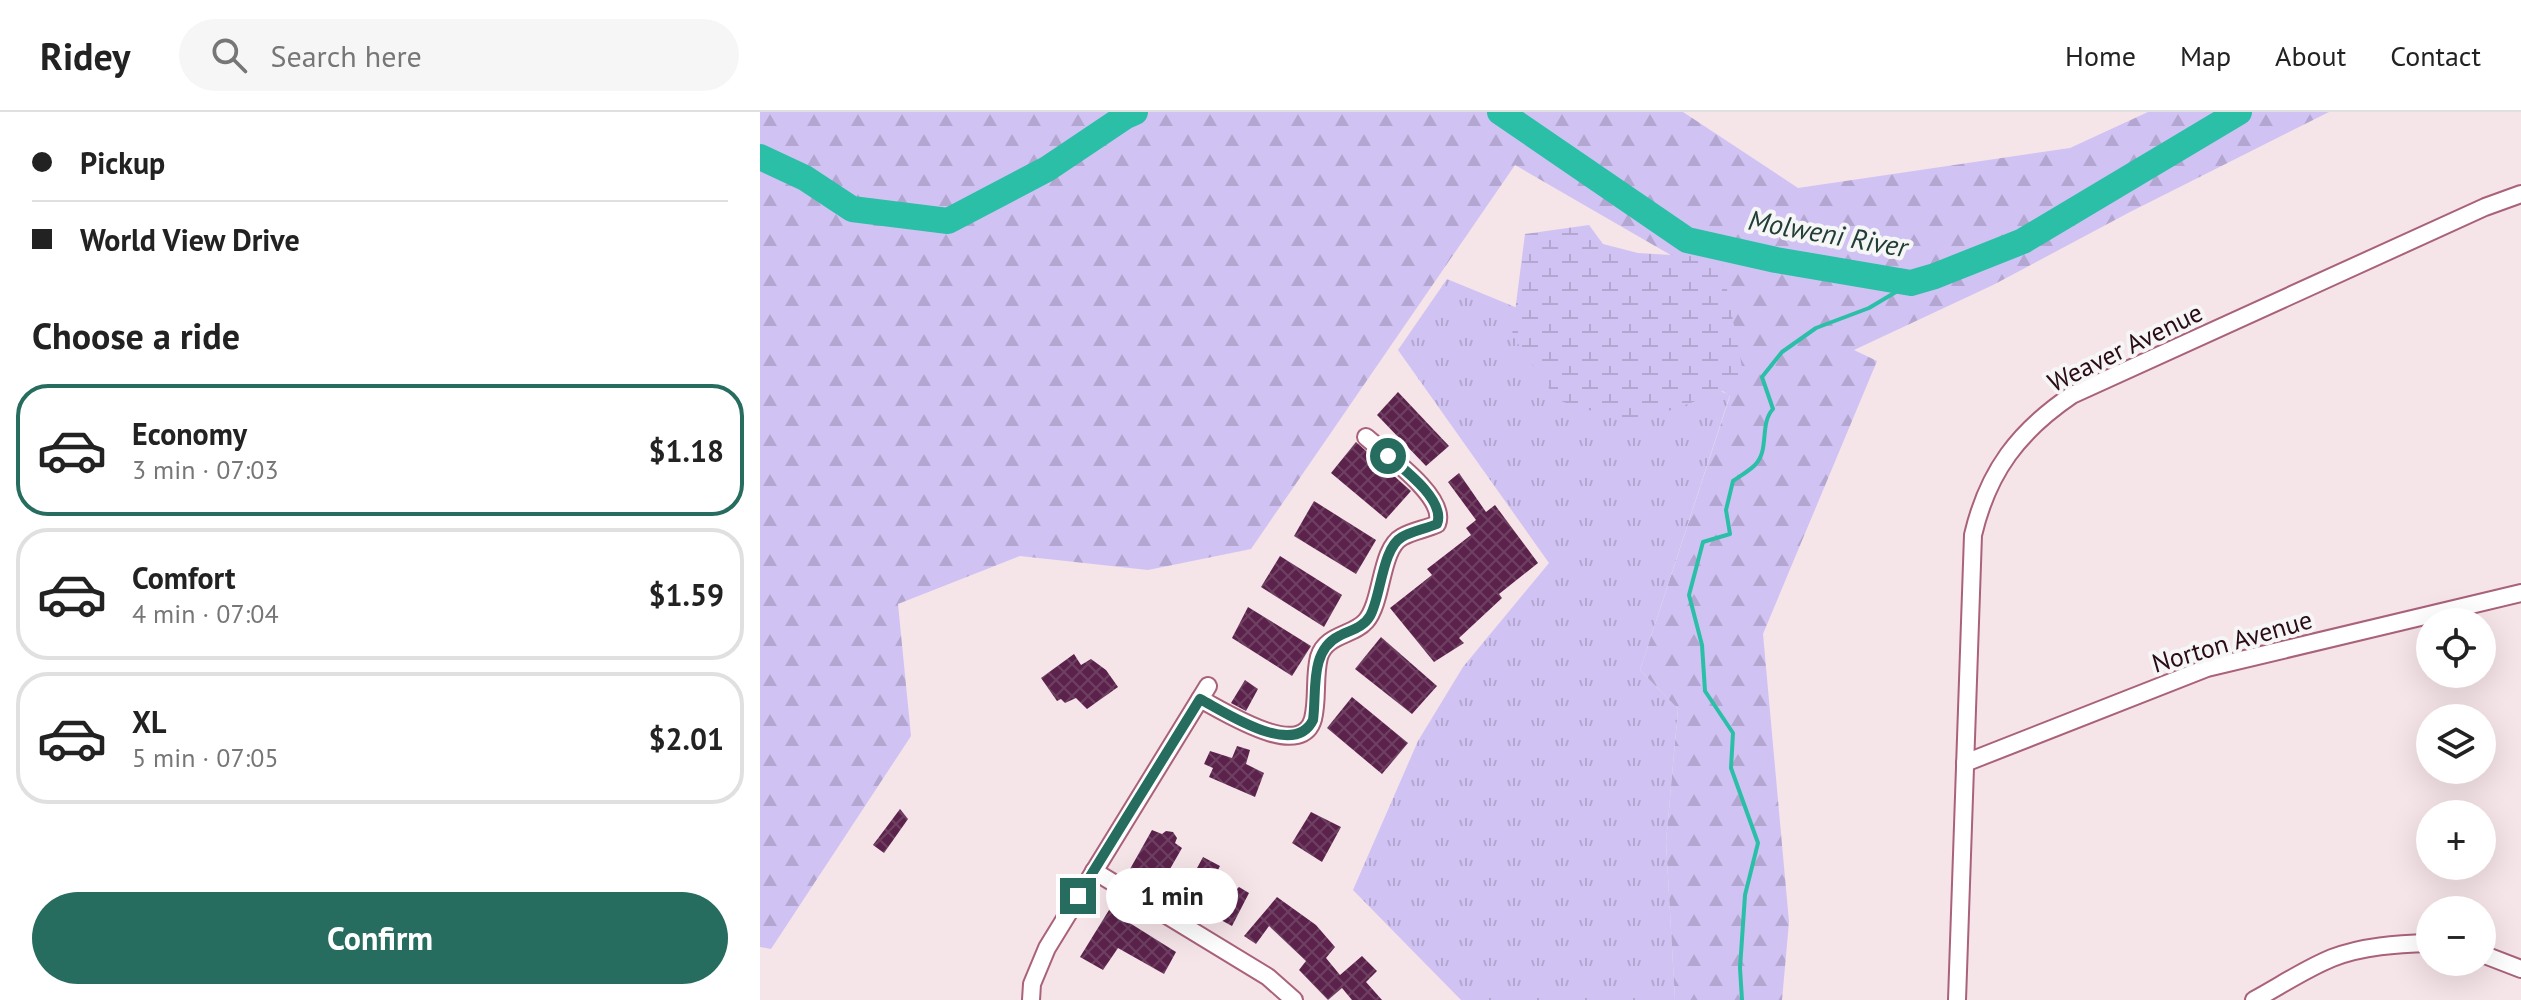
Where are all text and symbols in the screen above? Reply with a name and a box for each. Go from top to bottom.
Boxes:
search box [179,19,739,91]
text: Ridey [40,31,131,80]
icon: search [207,33,251,77]
text: Search here [271,36,422,75]
text: Home [2065,37,2136,74]
text: Map [2180,37,2231,74]
text: About [2275,37,2346,74]
text: Contact [2390,37,2481,74]
text: Pickup [80,143,165,182]
water label: Molweni River [1746,201,1912,266]
text: World View Drive [80,220,300,259]
street label: Weaver Avenue [2042,295,2208,399]
text: Choose a ride [32,312,240,359]
icon: car [36,414,108,486]
text: Economy [132,414,247,453]
text: $1.18 [649,431,724,470]
route start [1370,438,1406,474]
text: 3 min · 07:03 [132,453,279,486]
icon: car [36,558,108,630]
text: Comfort [132,558,235,597]
text: $1.59 [649,575,724,614]
text: 4 min · 07:04 [132,597,279,630]
street label: Norton Avenue [2148,602,2316,680]
map controls [2416,608,2496,976]
button: locate [2416,608,2496,688]
icon: car [36,702,108,774]
text: XL [132,702,166,741]
button: layers [2416,704,2496,784]
text: $2.01 [649,719,724,758]
text: 5 min · 07:05 [132,741,279,774]
button: + [2416,800,2496,880]
callout: 1 min [1106,868,1238,924]
route end [1060,878,1096,914]
text: 1 min [1140,879,1204,912]
button: Confirm [32,892,728,984]
button: − [2416,896,2496,976]

